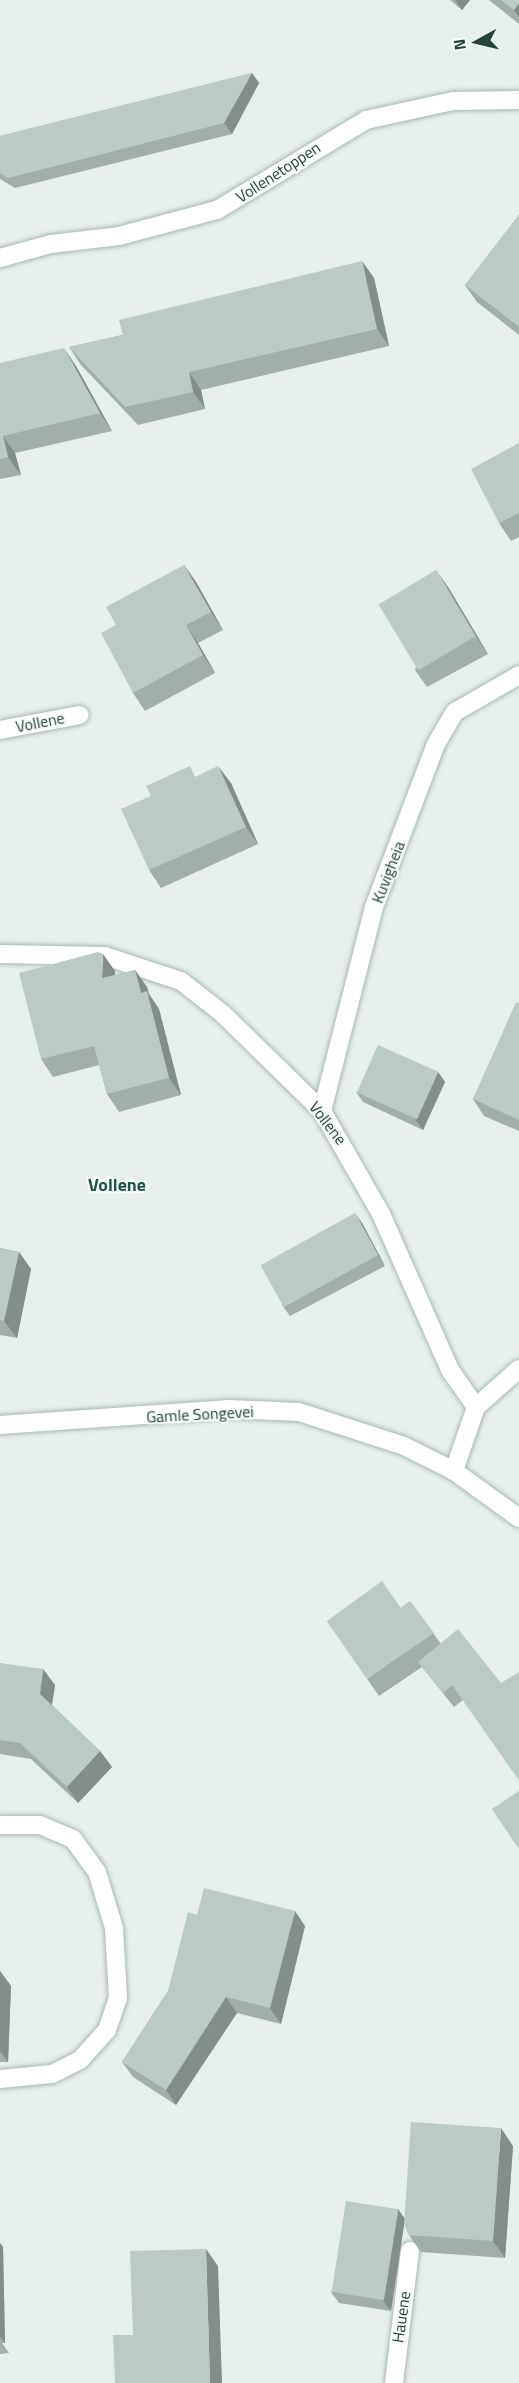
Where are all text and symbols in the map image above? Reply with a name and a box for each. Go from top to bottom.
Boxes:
north arrow [447,12,507,72]
text: N [447,37,472,52]
street label: Vollenetoppen [232,138,324,206]
street label: Vollene [14,708,66,736]
street label: Kuvigheia [367,838,409,906]
street label: Vollene [305,1098,351,1148]
district label: Vollene [88,1174,146,1196]
street label: Gamle Songevei [146,1402,254,1426]
street label: Hauene [388,2290,414,2344]

